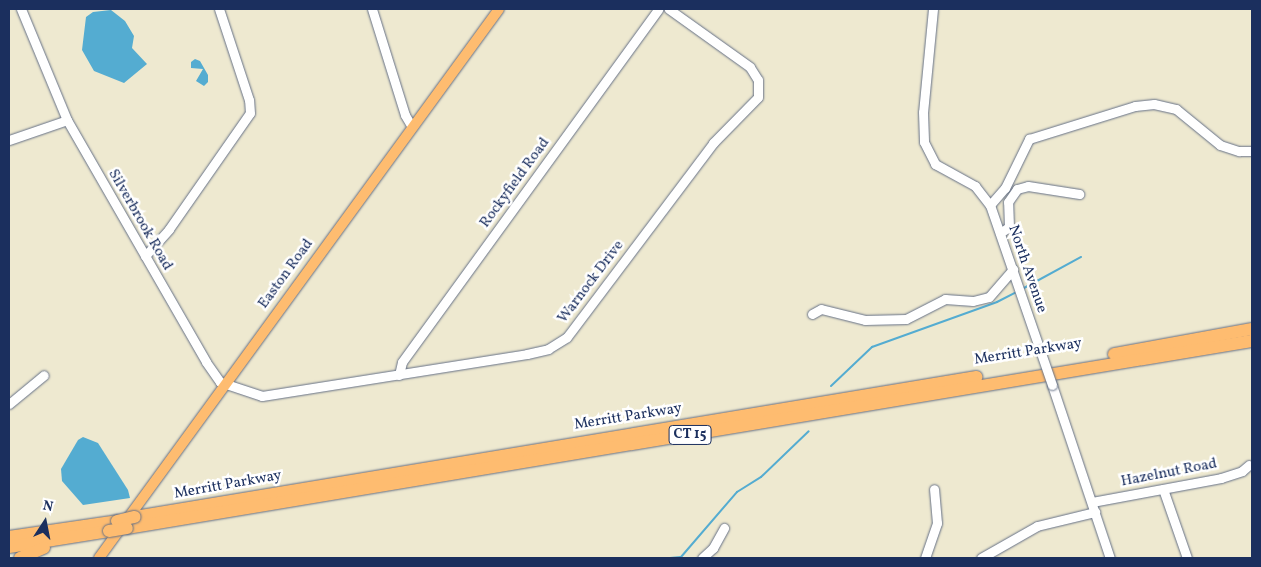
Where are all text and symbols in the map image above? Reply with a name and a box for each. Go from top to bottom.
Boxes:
street label: Rockyfield Road [476,134,554,232]
street label: Silverbrook Road [104,166,176,274]
street label: North Avenue [1004,223,1050,315]
street label: Easton Road [255,236,317,312]
street label: Warnock Drive [554,237,628,327]
street label: Merritt Parkway [973,335,1083,369]
street label: Merritt Parkway [573,400,683,434]
road number: CT 15 [668,424,712,446]
street label: Hazelnut Road [1119,455,1219,491]
street label: Merritt Parkway [173,467,283,503]
text: N [41,496,55,517]
north arrow [20,497,70,547]

